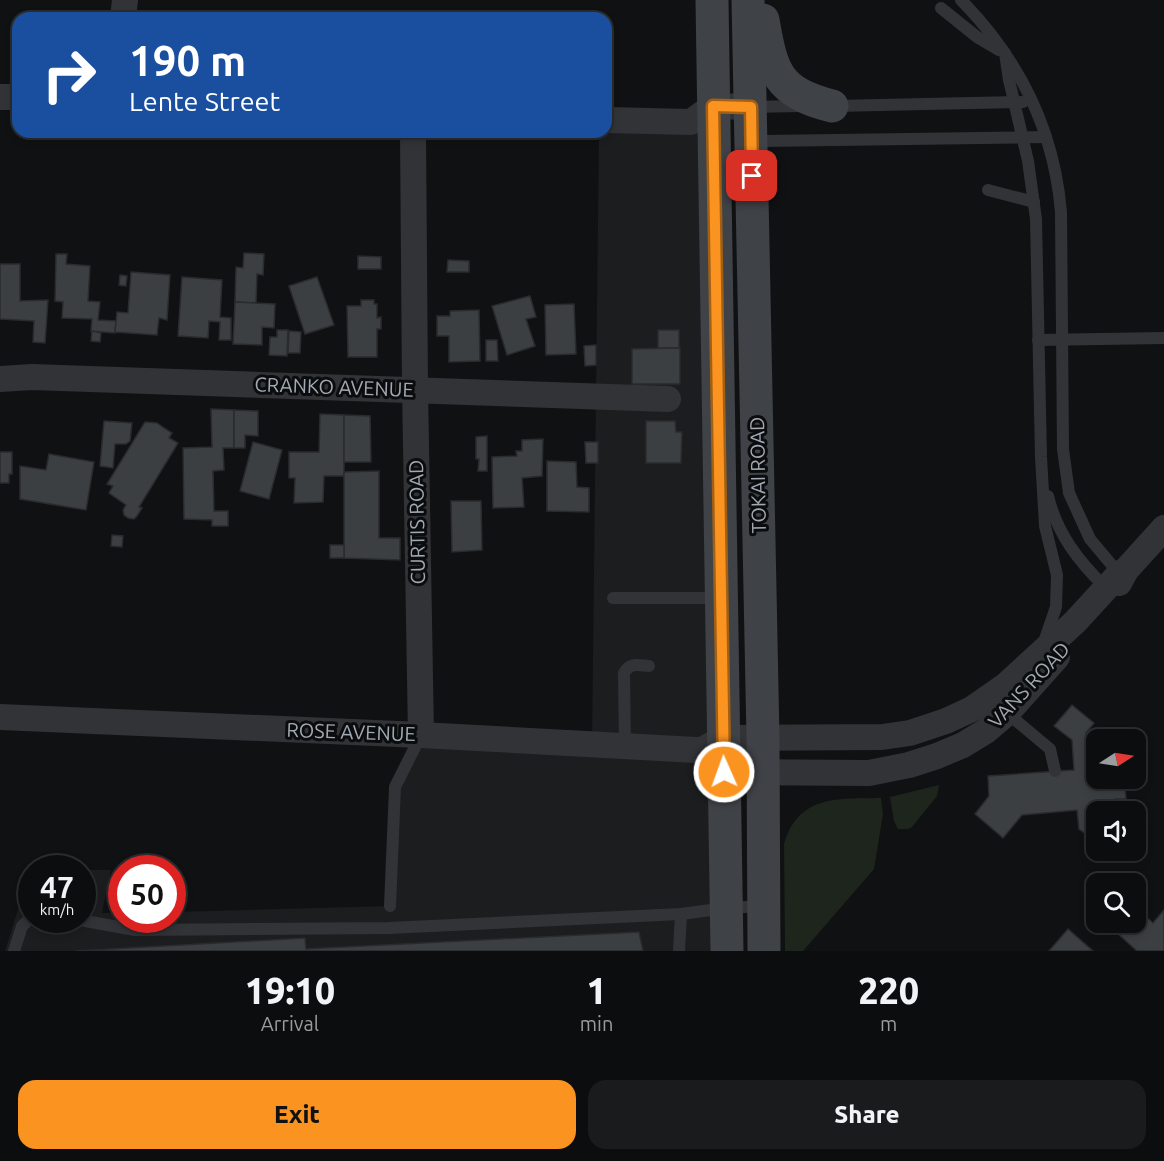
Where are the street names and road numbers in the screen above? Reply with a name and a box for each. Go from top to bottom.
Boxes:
street label: CRANKO AVENUE [254,372,414,401]
street label: TOKAI ROAD [745,416,770,534]
street label: CURTIS ROAD [404,460,429,584]
street label: VANS ROAD [983,637,1074,732]
street label: ROSE AVENUE [286,718,416,745]

